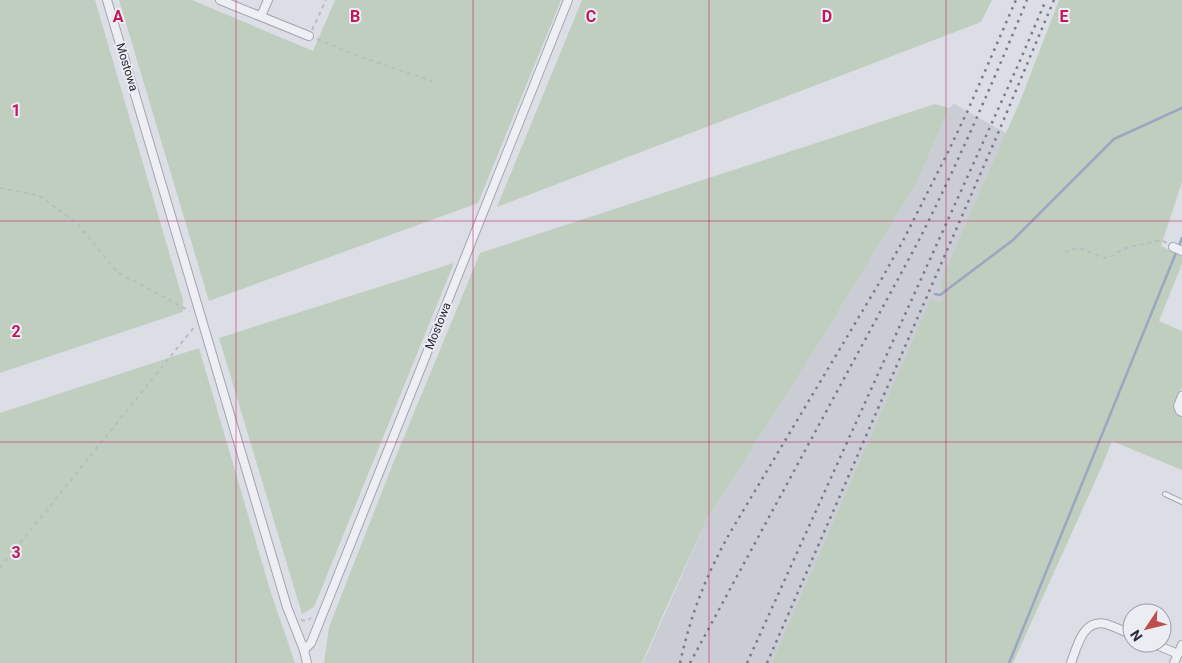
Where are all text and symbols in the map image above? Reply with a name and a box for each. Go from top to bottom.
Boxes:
text: A [113,7,124,26]
text: B [350,7,360,26]
text: C [586,7,596,26]
text: D [822,7,832,26]
text: E [1060,7,1069,26]
street label: Mostowa [113,41,141,93]
text: 1 [11,101,21,120]
street label: Mostowa [422,300,454,352]
text: 2 [11,322,21,341]
text: 3 [11,543,21,562]
north arrow [1122,603,1172,653]
text: N [1127,627,1146,644]

